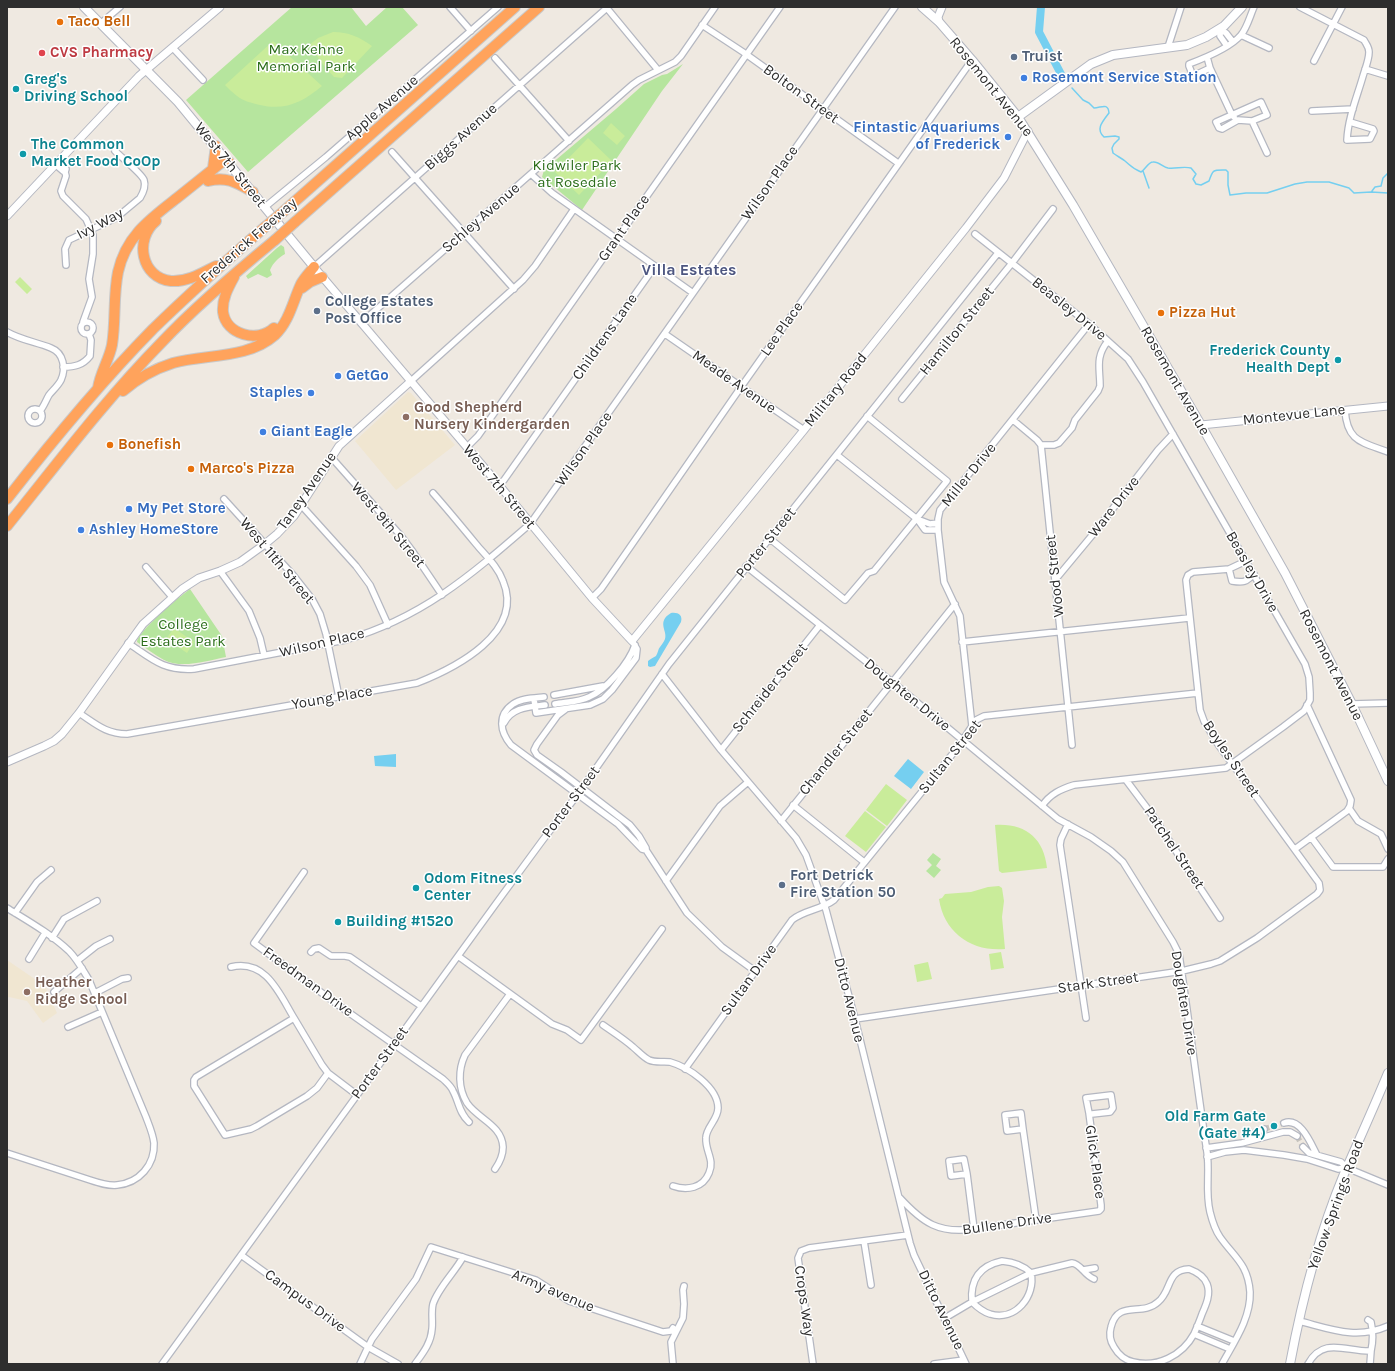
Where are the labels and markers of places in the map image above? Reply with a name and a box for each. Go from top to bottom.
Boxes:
place label: Taco Bell [68,13,130,31]
marker: Taco Bell [55,17,65,27]
place label: CVS Pharmacy [50,44,153,62]
marker: CVS Pharmacy [37,48,47,58]
place label: Truist [1022,48,1063,66]
marker: Truist [1009,52,1019,62]
place label: Rosemont Service Station [1032,69,1217,87]
place label: Greg's Driving School [24,71,128,106]
marker: Rosemont Service Station [1019,73,1029,83]
marker: Greg's Driving School [11,84,21,94]
place label: Fintastic Aquariums of Frederick [853,119,1000,154]
marker: Fintastic Aquariums of Frederick [1003,132,1013,142]
place label: The Common Market Food CoOp [31,136,160,171]
marker: The Common Market Food CoOp [18,149,28,159]
place label: College Estates Post Office [325,293,434,328]
place label: Pizza Hut [1169,304,1236,322]
marker: College Estates Post Office [312,306,322,316]
marker: Pizza Hut [1156,308,1166,318]
place label: Frederick County Health Dept [1209,342,1330,377]
marker: Frederick County Health Dept [1333,355,1343,365]
place label: GetGo [346,367,389,385]
marker: GetGo [333,371,343,381]
place label: Staples [249,384,303,402]
marker: Staples [306,388,316,398]
place label: Good Shepherd Nursery Kindergarden [414,399,570,434]
marker: Good Shepherd Nursery Kindergarden [401,412,411,422]
place label: Giant Eagle [271,423,353,441]
marker: Giant Eagle [258,427,268,437]
place label: Bonefish [118,436,181,454]
marker: Bonefish [105,440,115,450]
place label: Marco's Pizza [199,460,295,478]
marker: Marco's Pizza [186,464,196,474]
place label: My Pet Store [137,500,226,518]
marker: My Pet Store [124,504,134,514]
place label: Ashley HomeStore [89,521,219,539]
marker: Ashley HomeStore [76,525,86,535]
place label: Fort Detrick Fire Station 50 [790,867,896,902]
place label: Odom Fitness Center [424,870,522,905]
marker: Fort Detrick Fire Station 50 [777,880,787,890]
marker: Odom Fitness Center [411,883,421,893]
place label: Building #1520 [346,913,453,931]
marker: Building #1520 [333,917,343,927]
place label: Heather Ridge School [35,974,128,1009]
marker: Heather Ridge School [22,987,32,997]
place label: Old Farm Gate (Gate #4) [1165,1108,1266,1143]
marker: Old Farm Gate (Gate #4) [1269,1121,1279,1131]

